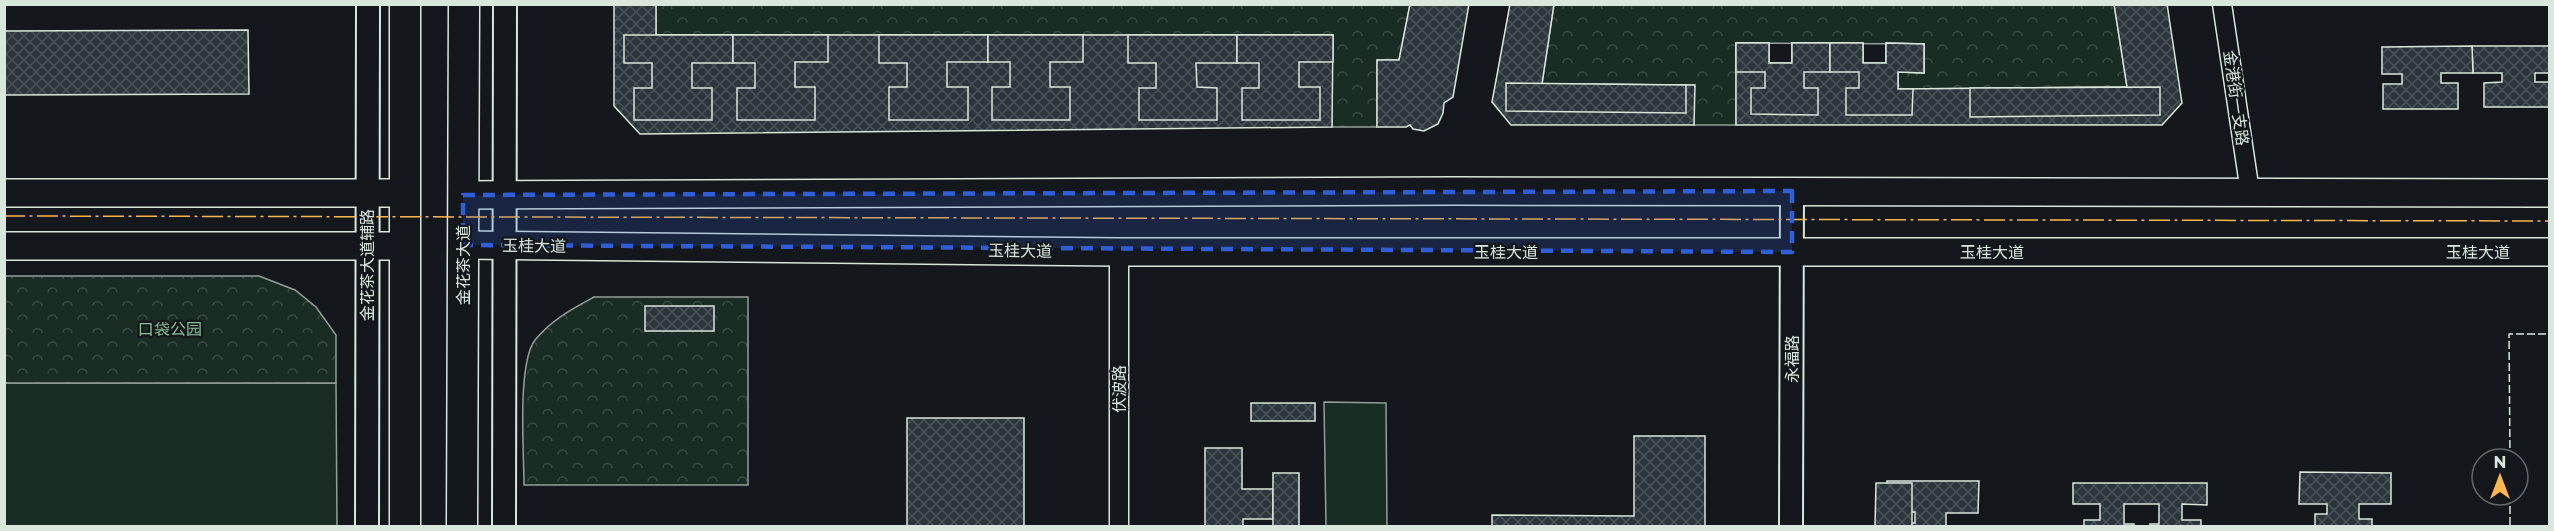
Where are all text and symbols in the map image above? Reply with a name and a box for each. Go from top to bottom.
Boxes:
street label: 金港街一支路 [2220,49,2252,147]
street label: 金花茶大道辅路 [358,209,377,321]
street label: 金花茶大道 [454,225,473,305]
street label: 玉桂大道 [502,236,566,256]
street label: 玉桂大道 [988,241,1052,261]
street label: 玉桂大道 [1474,243,1538,262]
street label: 玉桂大道 [1960,243,2024,262]
street label: 玉桂大道 [2446,243,2510,262]
park label: 口袋公园 [138,320,202,339]
street label: 永福路 [1783,335,1802,383]
street label: 伏波路 [1110,365,1129,413]
north arrow [2470,447,2530,507]
text: N [2494,453,2506,472]

